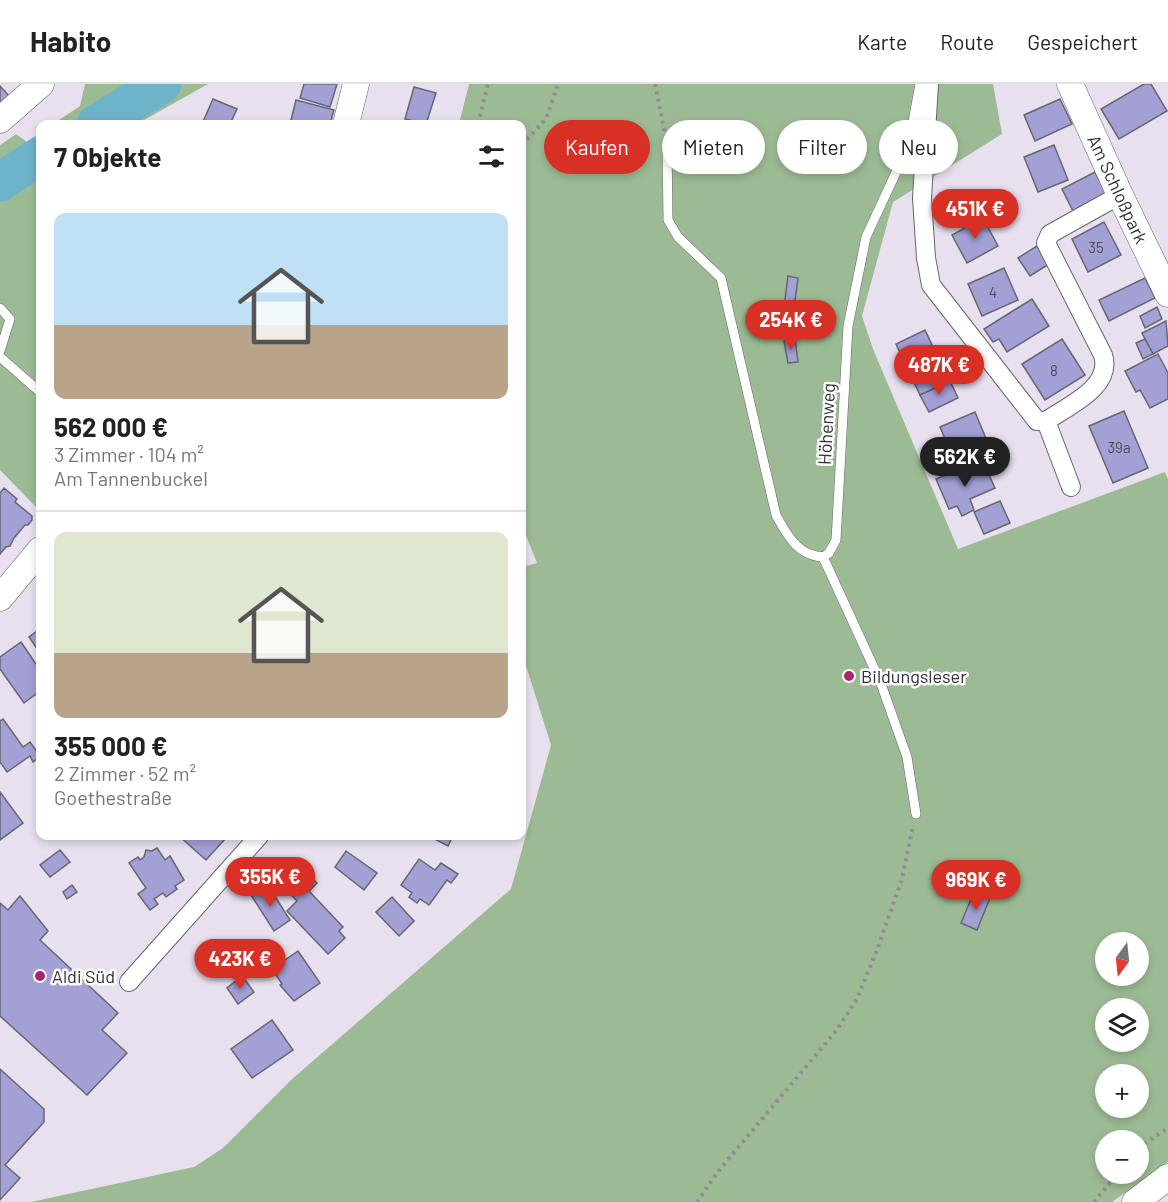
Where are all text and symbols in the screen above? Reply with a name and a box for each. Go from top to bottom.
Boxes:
text: Habito [30,24,111,58]
text: Karte [857,29,907,54]
text: Route [940,29,994,54]
text: Gespeichert [1027,29,1138,54]
chip: Kaufen [544,120,650,174]
chip: Mieten [662,120,765,174]
chip: Filter [777,120,867,174]
chip: Neu [879,120,958,174]
street label: Am Schloßpark [1083,131,1153,247]
icon: filters [475,140,508,173]
text: 7 Objekte [54,141,162,172]
pin: 451K € [926,189,1024,240]
text: 451K € [946,196,1004,220]
house number: 35 [1088,238,1104,256]
icon: home [227,252,335,360]
house number: 4 [989,283,997,301]
pin: 254K € [742,300,840,351]
text: 254K € [759,307,823,331]
pin: 487K € [890,345,988,396]
text: 487K € [908,352,970,376]
house number: 8 [1050,361,1058,379]
street label: Höhenweg [813,382,839,466]
text: 562 000 € [54,411,168,442]
pin: 562K € [916,437,1014,488]
house number: 39a [1107,438,1131,456]
text: 3 Zimmer · 104 m² [54,442,204,466]
text: 562K € [934,444,996,468]
text: Am Tannenbuckel [54,466,208,490]
icon: home [227,571,335,679]
place label: Bildungsleser [861,665,967,687]
marker: Bildungsleser [842,669,856,683]
text: 355 000 € [54,730,167,761]
text: 2 Zimmer · 52 m² [54,761,196,785]
text: Goethestraße [54,785,172,809]
pin: 355K € [221,857,319,908]
pin: 969K € [927,860,1025,911]
text: 355K € [239,864,301,888]
text: 969K € [945,867,1007,891]
north arrow [1095,932,1149,986]
map controls [1095,932,1149,1184]
pin: 423K € [191,939,289,990]
text: 423K € [208,946,272,970]
place label: Aldi Süd [52,965,115,987]
marker: Aldi Süd [33,969,47,983]
button: layers [1095,998,1149,1052]
button: + [1095,1064,1149,1118]
button: − [1095,1130,1149,1184]

